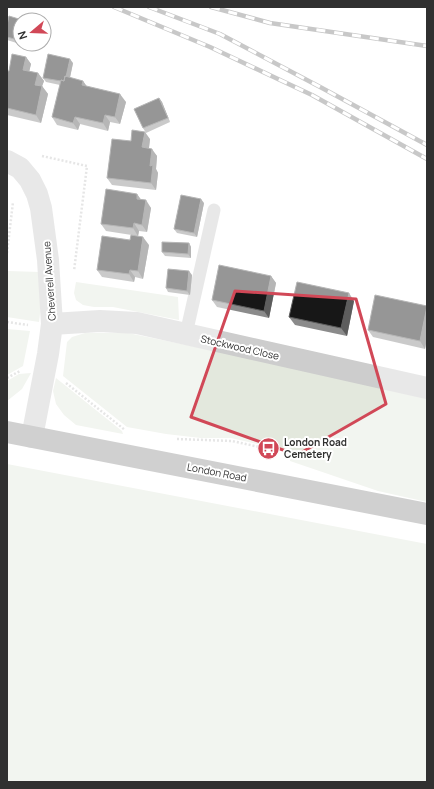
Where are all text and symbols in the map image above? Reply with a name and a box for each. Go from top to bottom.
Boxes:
north arrow [12,12,52,52]
text: N [14,29,30,42]
street label: Cheverell Avenue [39,241,59,321]
street label: Stockwood Close [199,331,281,363]
bus stop icon: London Road Cemetery [255,435,281,461]
place label: London Road Cemetery [284,435,347,461]
street label: London Road [186,459,248,485]

